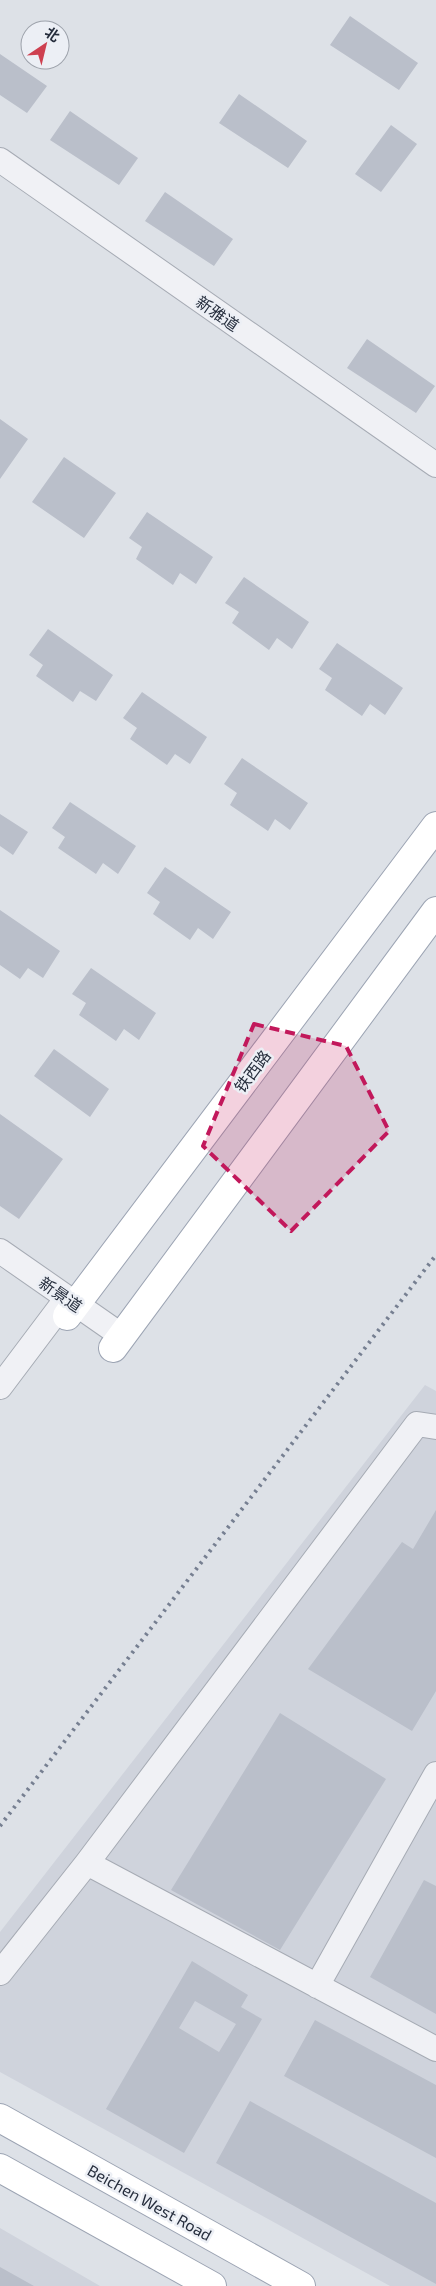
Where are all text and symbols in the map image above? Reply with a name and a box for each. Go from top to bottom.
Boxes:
north arrow [20,20,70,70]
text: 北 [42,23,63,45]
street label: 新雅道 [193,291,243,335]
street label: 铁西路 [230,1046,274,1096]
street label: 新景道 [36,1272,86,1316]
street label: Beichen West Road [85,2160,215,2244]

